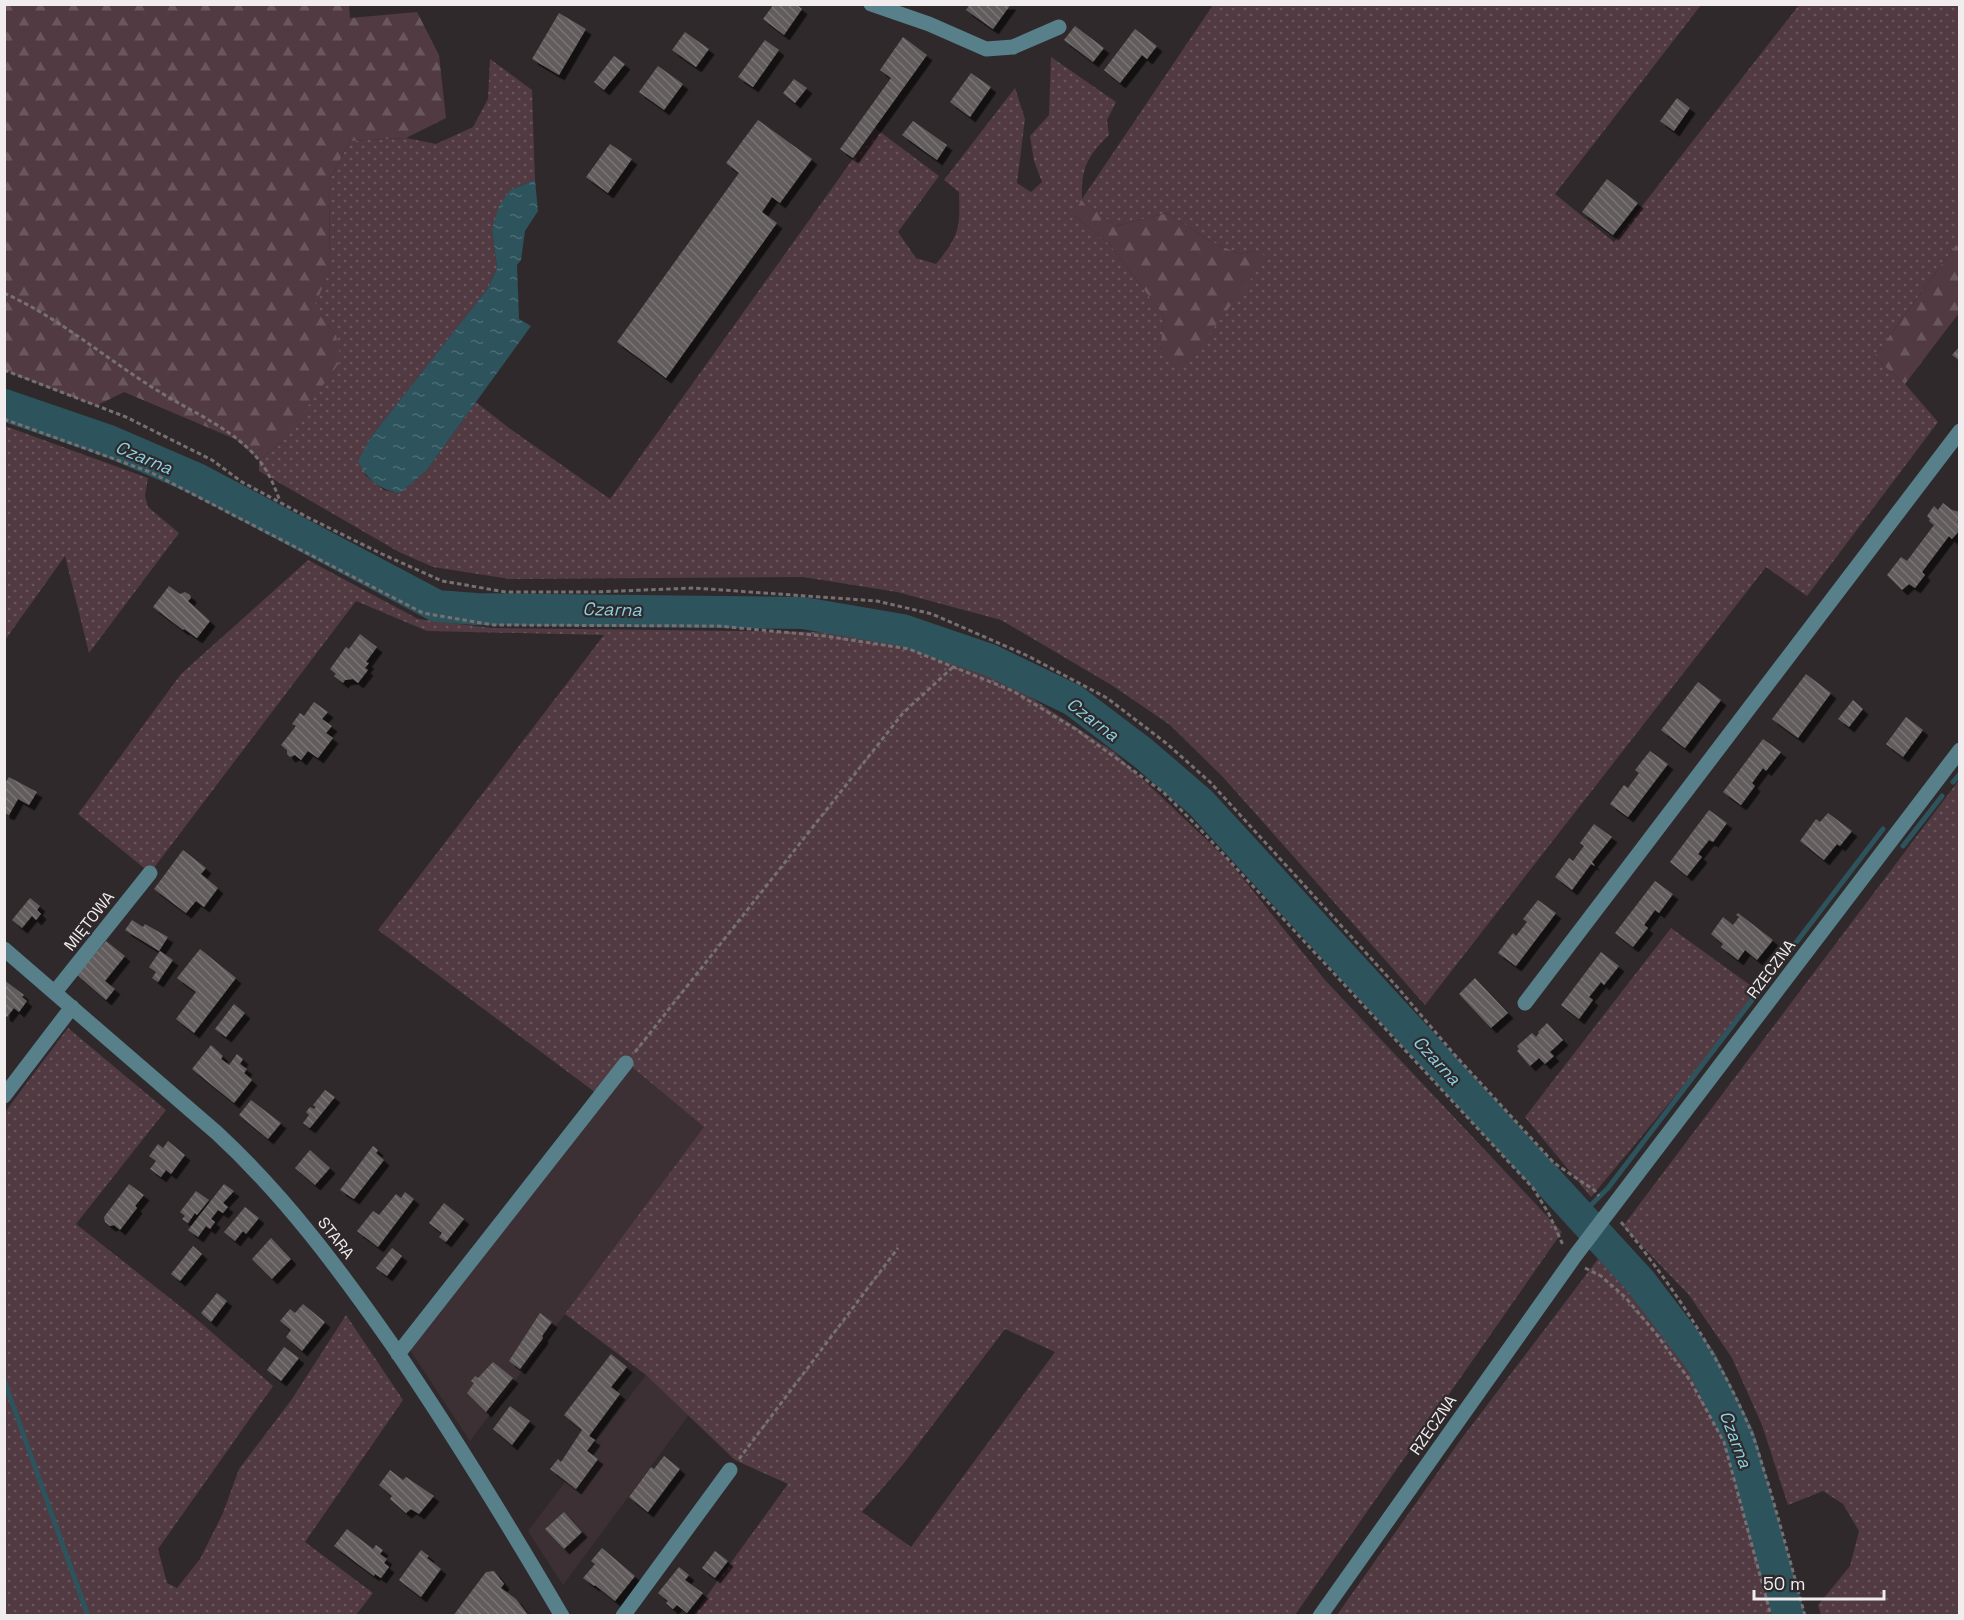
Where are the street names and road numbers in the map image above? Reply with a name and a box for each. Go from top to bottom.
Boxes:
street label: MIĘTOWA [59,887,119,955]
street label: RZECZNA [1742,935,1800,1003]
street label: STARA [313,1213,359,1263]
street label: RZECZNA [1405,1391,1461,1459]

